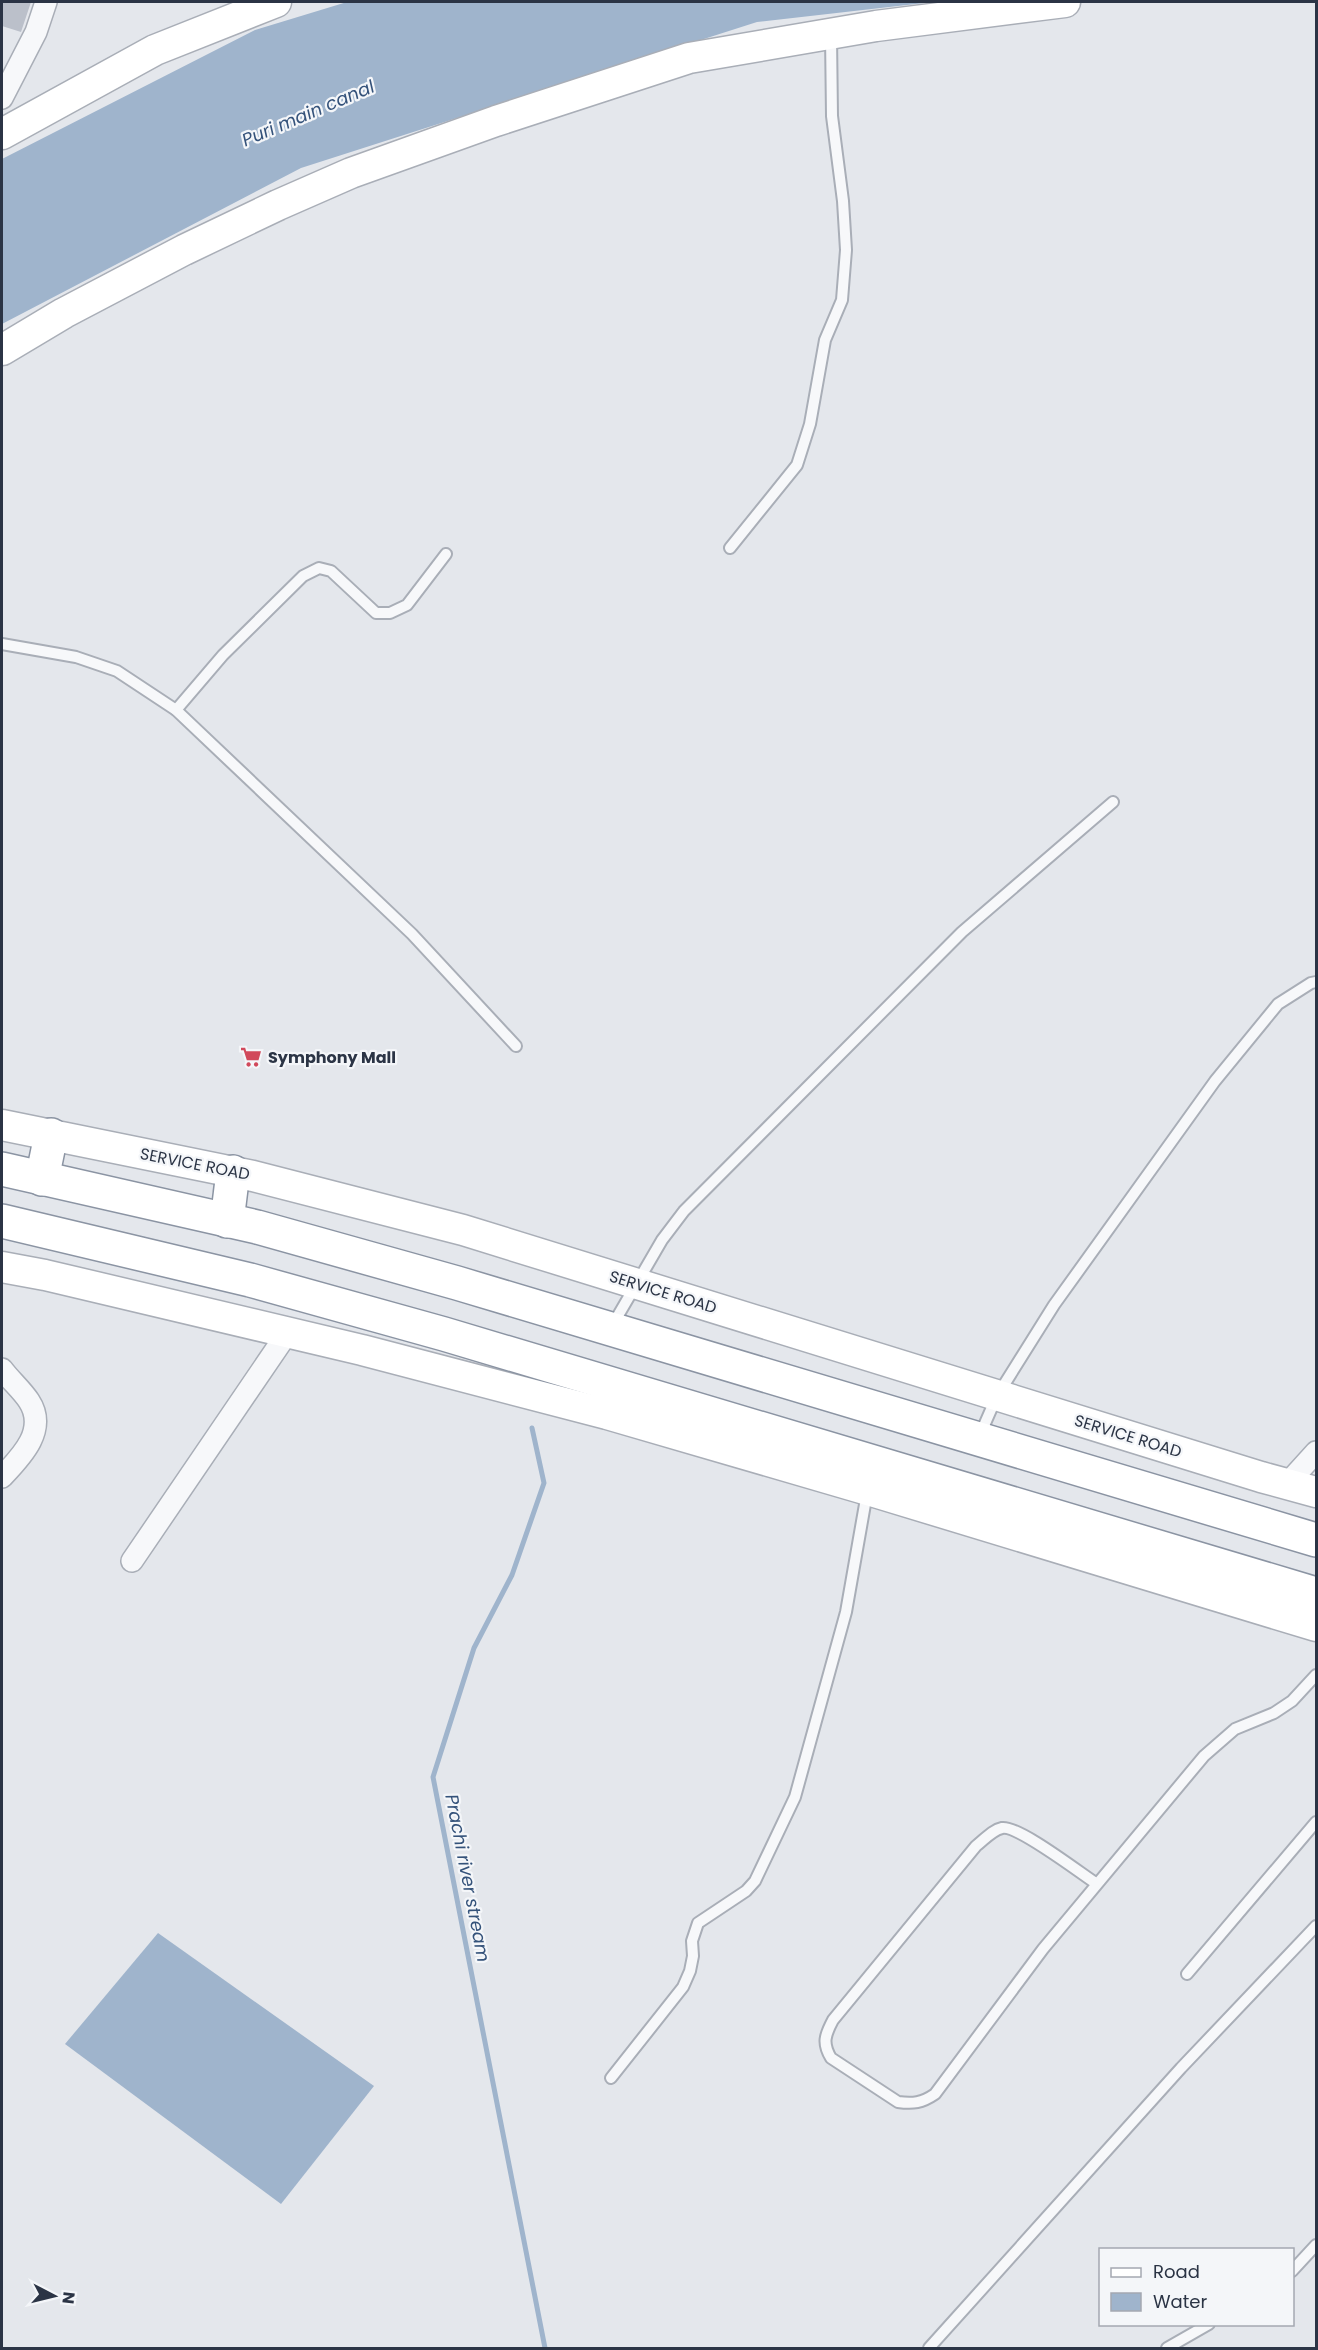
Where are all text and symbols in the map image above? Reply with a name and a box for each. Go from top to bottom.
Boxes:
water label: Puri main canal [238,74,379,152]
supermarket icon: Symphony Mall [239,1045,263,1069]
place label: Symphony Mall [268,1046,396,1069]
street label: SERVICE ROAD [138,1142,252,1186]
street label: SERVICE ROAD [606,1265,720,1319]
street label: SERVICE ROAD [1071,1409,1185,1463]
water label: Prachi river stream [439,1792,497,1964]
legend [1099,2248,1294,2326]
text: Road [1153,2259,1200,2284]
north arrow [24,2266,84,2326]
text: Water [1153,2289,1207,2314]
text: N [56,2290,81,2305]

